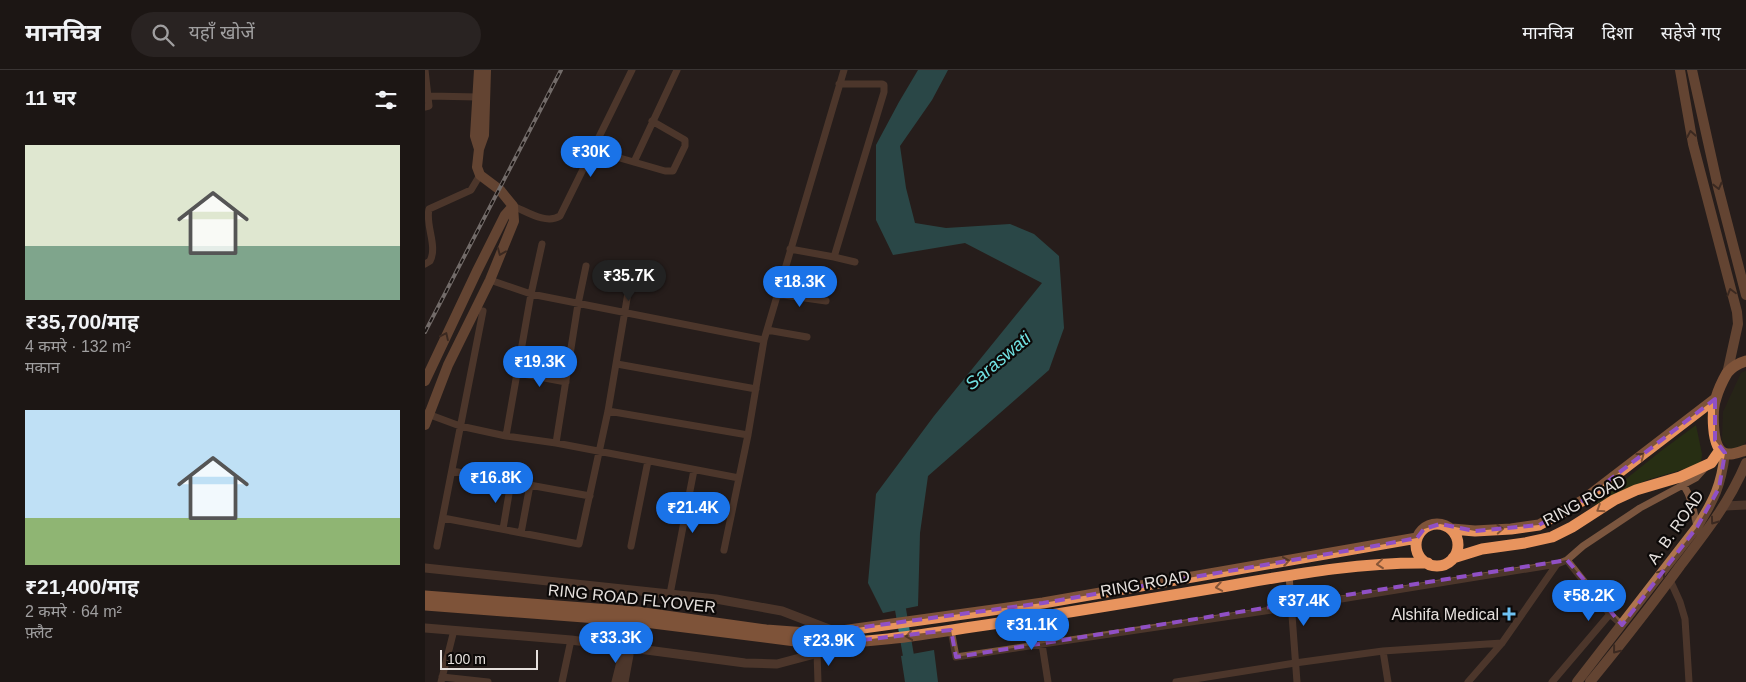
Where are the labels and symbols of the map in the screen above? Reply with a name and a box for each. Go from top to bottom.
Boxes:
one-way arrow [1687,130,1697,139]
pin: ₹30K [561,136,621,178]
one-way arrow [1712,181,1723,190]
one-way arrow [497,247,508,256]
pin: ₹35.7K [588,260,670,302]
pin: ₹18.3K [759,266,841,308]
one-way arrow [1726,288,1737,296]
water label: Saraswati [961,327,1035,394]
one-way arrow [439,332,449,341]
pin: ₹19.3K [499,346,581,388]
one-way arrow [1635,454,1644,462]
pin: ₹16.8K [455,462,537,504]
street label: RING ROAD [1540,472,1628,529]
street label: A. B. ROAD [1644,487,1707,567]
pin: ₹21.4K [652,492,734,534]
one-way arrow [1596,503,1605,513]
one-way arrow [1711,515,1720,525]
one-way arrow [1497,524,1505,535]
one-way arrow [1282,556,1290,566]
one-way arrow [1375,558,1383,569]
street label: RING ROAD [1099,567,1191,600]
one-way arrow [1656,569,1665,578]
pin: ₹58.2K [1548,580,1630,622]
street label: RING ROAD FLYOVER [547,581,717,616]
one-way arrow [1214,581,1223,591]
pin: ₹37.4K [1263,584,1345,627]
place label: Alshifa Medical [1391,606,1499,623]
pin: ₹31.1K [991,608,1073,651]
marker: Alshifa Medical [1503,608,1515,620]
pin: ₹33.3K [575,622,657,664]
pin: ₹23.9K [788,624,870,667]
one-way arrow [904,631,913,641]
one-way arrow [1613,644,1621,653]
scale bar [440,647,537,670]

